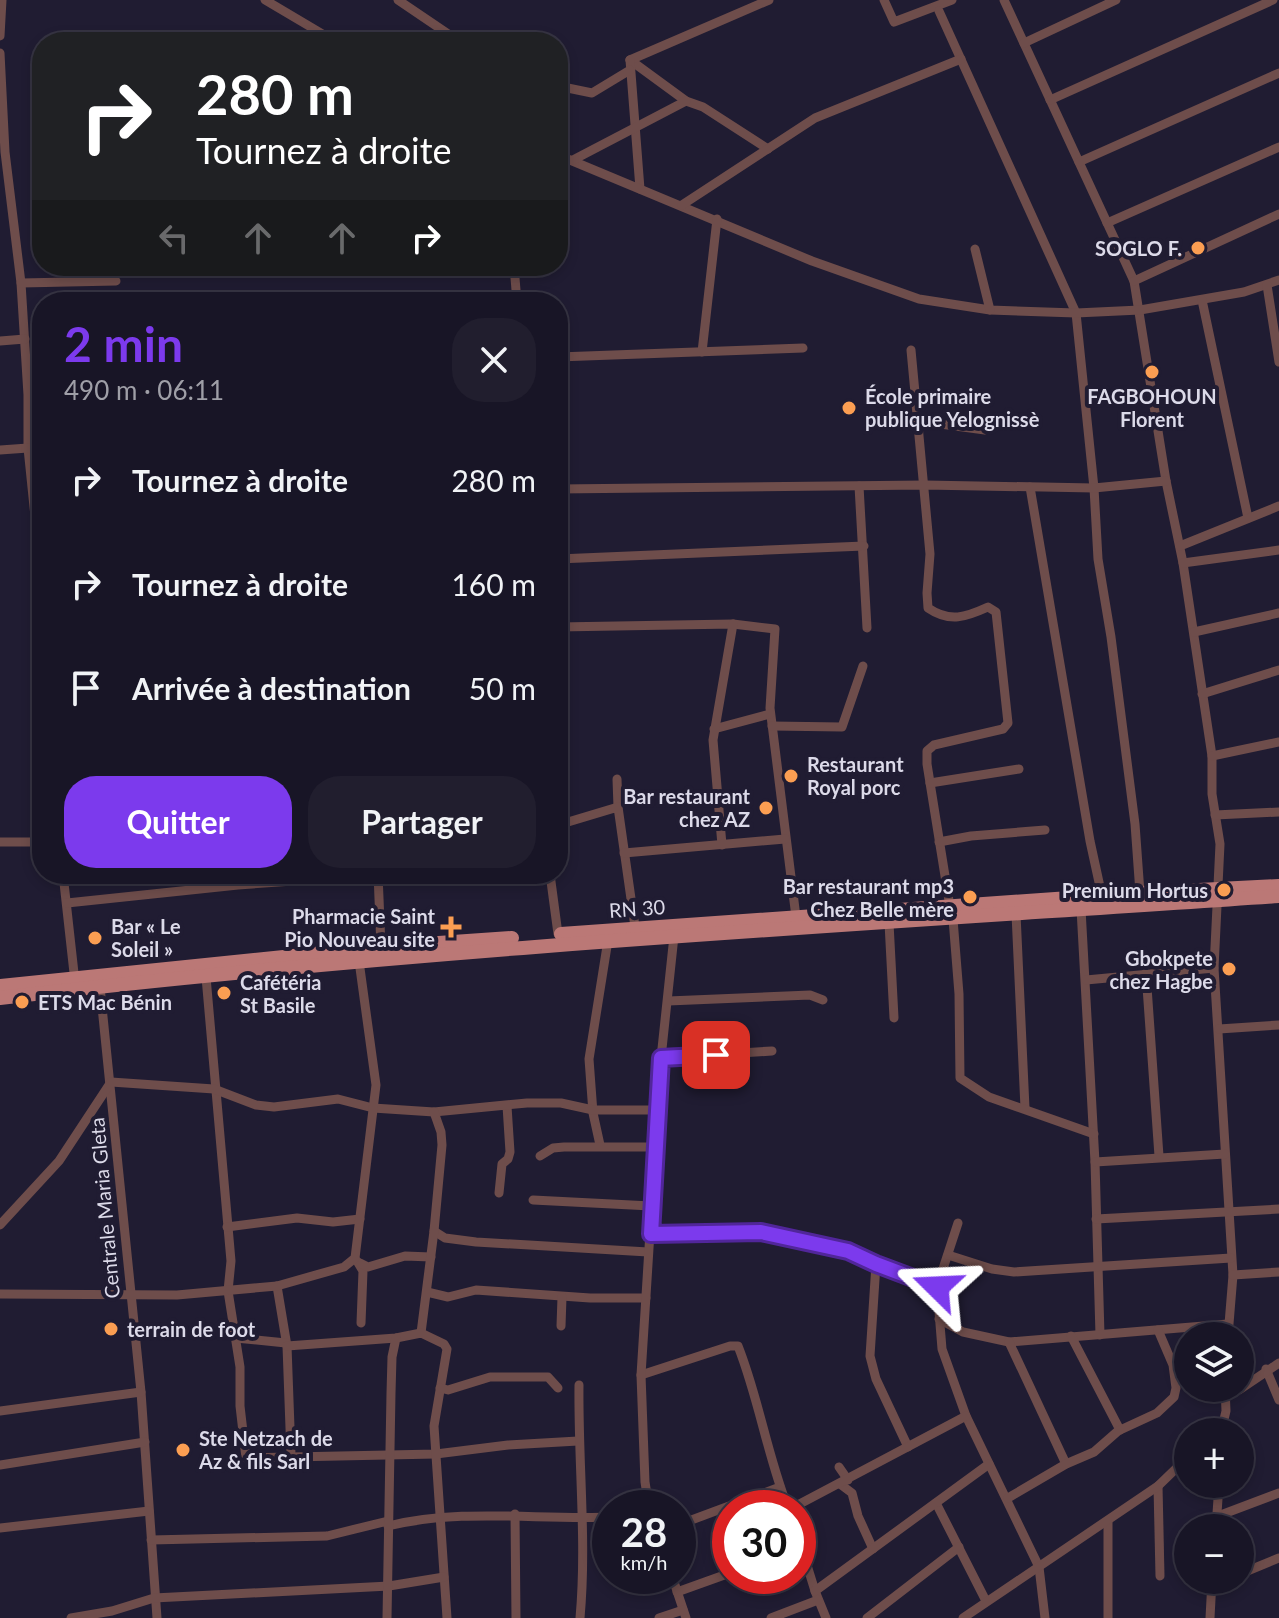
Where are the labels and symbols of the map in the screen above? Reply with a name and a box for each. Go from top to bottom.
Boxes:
place label: SOGLO F. [1095,236,1182,260]
marker: SOGLO F. [1189,239,1207,257]
marker: FAGBOHOUN Florent [1143,363,1161,381]
place label: École primaire publique Yelognissè [865,384,1040,431]
place label: FAGBOHOUN Florent [1087,384,1217,431]
marker: École primaire publique Yelognissè [840,399,858,417]
place label: Restaurant Royal porc [807,752,904,799]
marker: Restaurant Royal porc [782,767,800,785]
place label: Bar restaurant chez AZ [623,784,751,831]
marker: Bar restaurant chez AZ [757,799,775,817]
place label: Bar restaurant mp3 Chez Belle mère [783,874,954,921]
place label: Premium Hortus [1062,878,1208,902]
marker: Premium Hortus [1215,881,1233,899]
marker: Bar restaurant mp3 Chez Belle mère [961,888,979,906]
street label: RN 30 [608,894,666,922]
place label: Pharmacie Saint Pio Nouveau site [284,904,436,951]
place label: Bar « Le Soleil » [111,914,181,961]
marker: Pharmacie Saint Pio Nouveau site [442,918,460,936]
marker: Bar « Le Soleil » [86,929,104,947]
place label: Gbokpete chez Hagbe [1109,946,1213,993]
marker: Gbokpete chez Hagbe [1220,960,1238,978]
place label: Cafétéria St Basile [240,970,321,1017]
marker: Cafétéria St Basile [215,984,233,1002]
place label: ETS Mac Bénin [38,990,172,1014]
marker: ETS Mac Bénin [13,993,31,1011]
pin [682,1021,750,1089]
street label: Centrale Maria Gleta [84,1117,124,1299]
position arrow [895,1245,979,1329]
place label: terrain de foot [127,1317,256,1341]
marker: terrain de foot [102,1320,120,1338]
place label: Ste Netzach de Az & fils Sarl [198,1426,333,1473]
marker: Ste Netzach de Az & fils Sarl [174,1441,192,1459]
speed limit sign: 30 [712,1490,816,1594]

